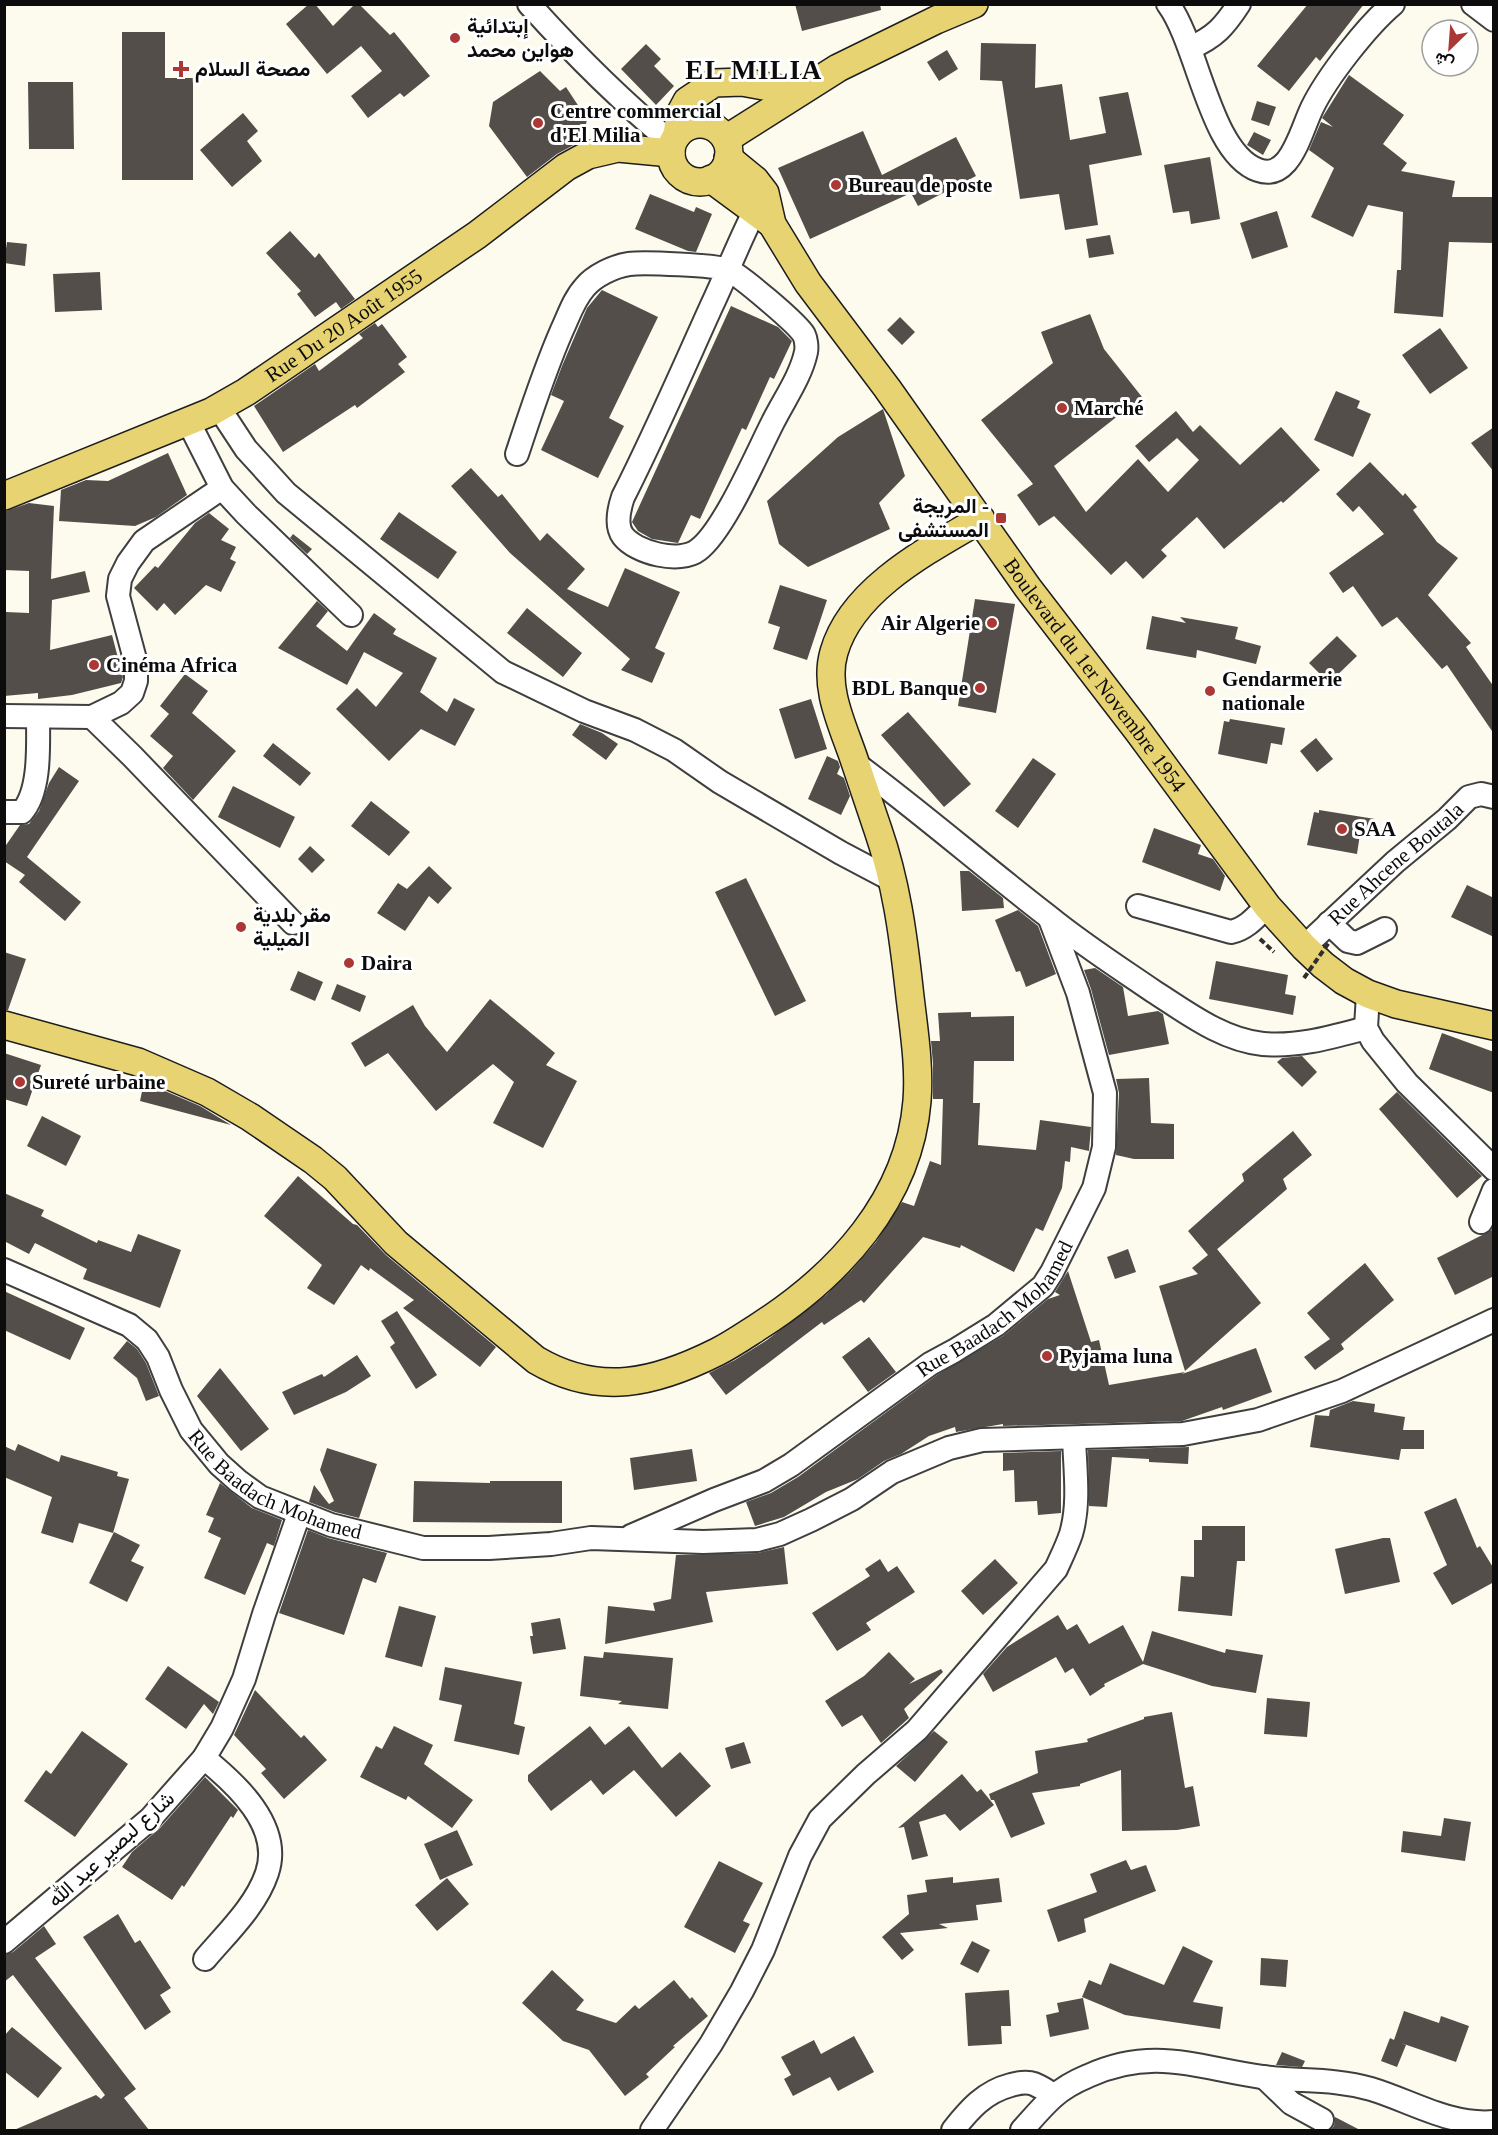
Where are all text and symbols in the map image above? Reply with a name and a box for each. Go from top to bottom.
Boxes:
place label: إبتدائية هواين محمد [467,14,574,63]
north arrow [1420,18,1480,78]
marker: إبتدائية هواين محمد [448,31,462,45]
text: ش [1432,48,1457,73]
district label: EL MILIA [685,55,823,85]
place label: مصحة السلام [195,57,310,83]
marker: مصحة السلام [172,60,190,78]
place label: Centre commercial d'El Milia [550,99,721,147]
marker: Centre commercial d'El Milia [531,116,545,130]
place label: Bureau de poste [848,173,992,197]
marker: Bureau de poste [829,178,843,192]
street label: Rue Du 20 Août 1955 [261,264,427,387]
place label: Marché [1074,396,1144,420]
marker: Marché [1055,401,1069,415]
place label: المريجة - المستشفى [898,494,989,542]
marker: المريجة - المستشفى [994,511,1008,525]
street label: Boulevard du 1er Novembre 1954 [999,554,1191,797]
place label: Air Algerie [881,611,980,635]
marker: Air Algerie [985,616,999,630]
place label: Cinéma Africa [106,653,238,677]
marker: Cinéma Africa [87,658,101,672]
place label: Gendarmerie nationale [1222,667,1342,715]
place label: BDL Banque [852,676,968,700]
marker: BDL Banque [973,681,987,695]
marker: Gendarmerie nationale [1203,684,1217,698]
street label: Rue Ahcene Boutala [1323,797,1469,930]
place label: SAA [1354,817,1397,841]
marker: SAA [1335,822,1349,836]
place label: مقر بلدية الميلية [253,903,331,951]
marker: مقر بلدية الميلية [234,920,248,934]
place label: Daira [361,951,413,975]
marker: Daira [342,956,356,970]
place label: Sureté urbaine [32,1070,165,1094]
marker: Sureté urbaine [13,1075,27,1089]
street label: Rue Baadach Mohamed [912,1236,1078,1382]
place label: Pyjama luna [1059,1344,1173,1368]
marker: Pyjama luna [1040,1349,1054,1363]
street label: Rue Baadach Mohamed [183,1424,365,1544]
street label: شارع لبصير عبد الله [42,1785,180,1913]

